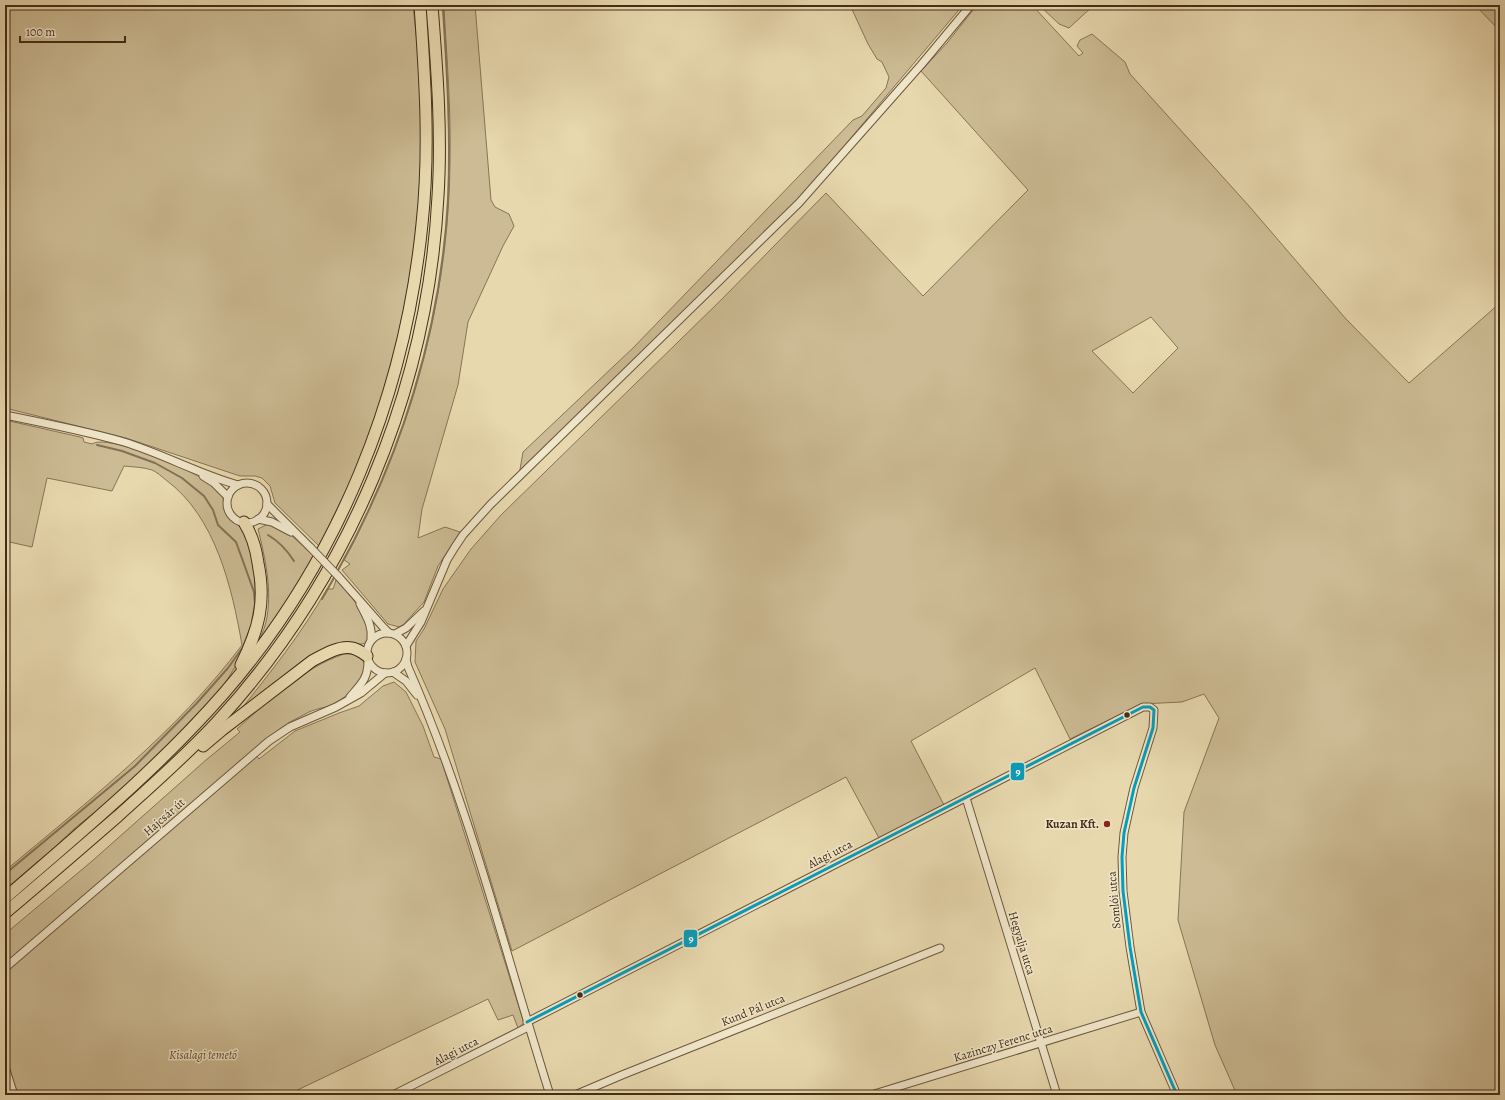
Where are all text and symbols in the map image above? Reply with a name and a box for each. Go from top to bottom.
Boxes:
scale bar [20,18,125,44]
text: 100 m [26,24,55,40]
unlabelled marker [1122,710,1132,720]
line badge: 9 [1010,762,1025,781]
text: 9 [1015,764,1021,779]
street label: Hajcsár út [140,794,188,840]
place label: Kuzan Kft. [1046,816,1099,832]
marker: Kuzan Kft. [1102,819,1112,829]
street label: Alagi utca [804,836,855,872]
street label: Somlói utca [1103,870,1124,929]
street label: Hegyalja utca [1005,909,1039,977]
line badge: 9 [683,929,698,948]
text: 9 [688,931,694,946]
unlabelled marker [575,990,585,1000]
street label: Kund Pál utca [719,990,788,1030]
street label: Kazinczy Ferenc utca [952,1020,1055,1066]
street label: Alagi utca [430,1033,481,1069]
park label: Kisalagi temető [169,1047,238,1063]

